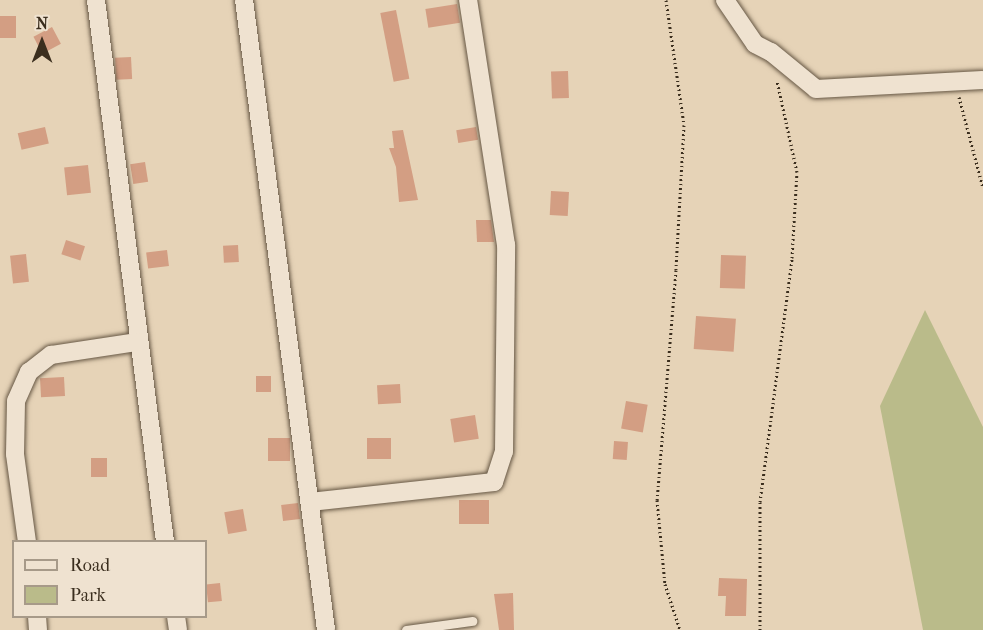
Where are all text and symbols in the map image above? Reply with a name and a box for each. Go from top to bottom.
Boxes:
north arrow [12,12,72,72]
text: N [36,14,48,33]
legend [12,540,207,618]
text: Road [70,555,110,576]
text: Park [70,585,106,606]

